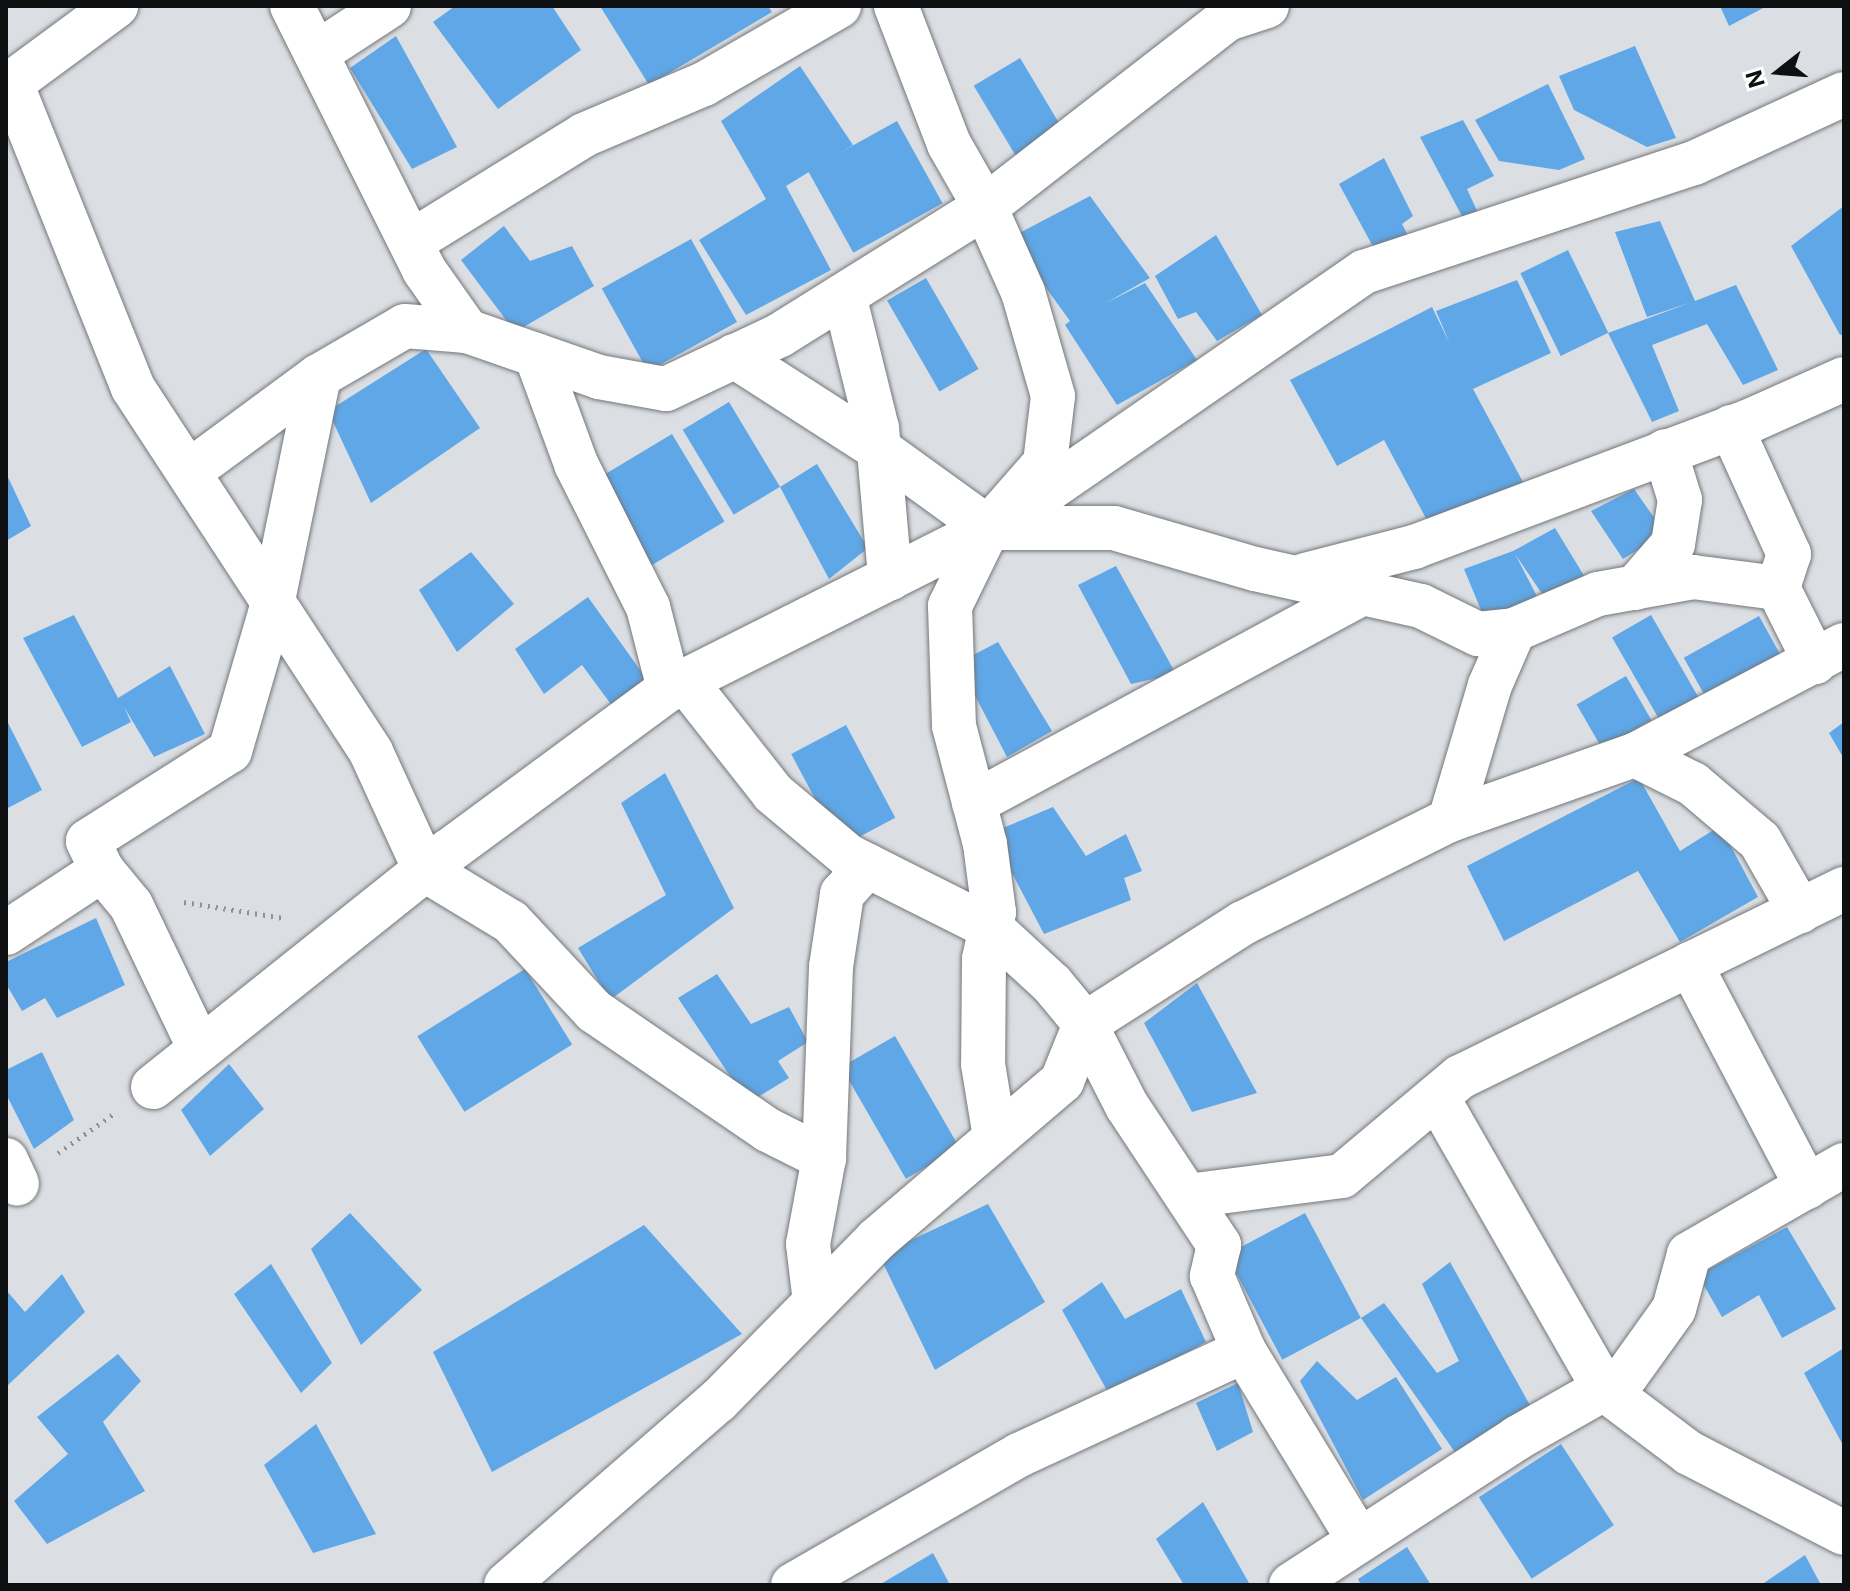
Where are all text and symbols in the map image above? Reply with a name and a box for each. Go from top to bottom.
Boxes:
north arrow [1738,32,1818,112]
text: N [1740,67,1770,91]

